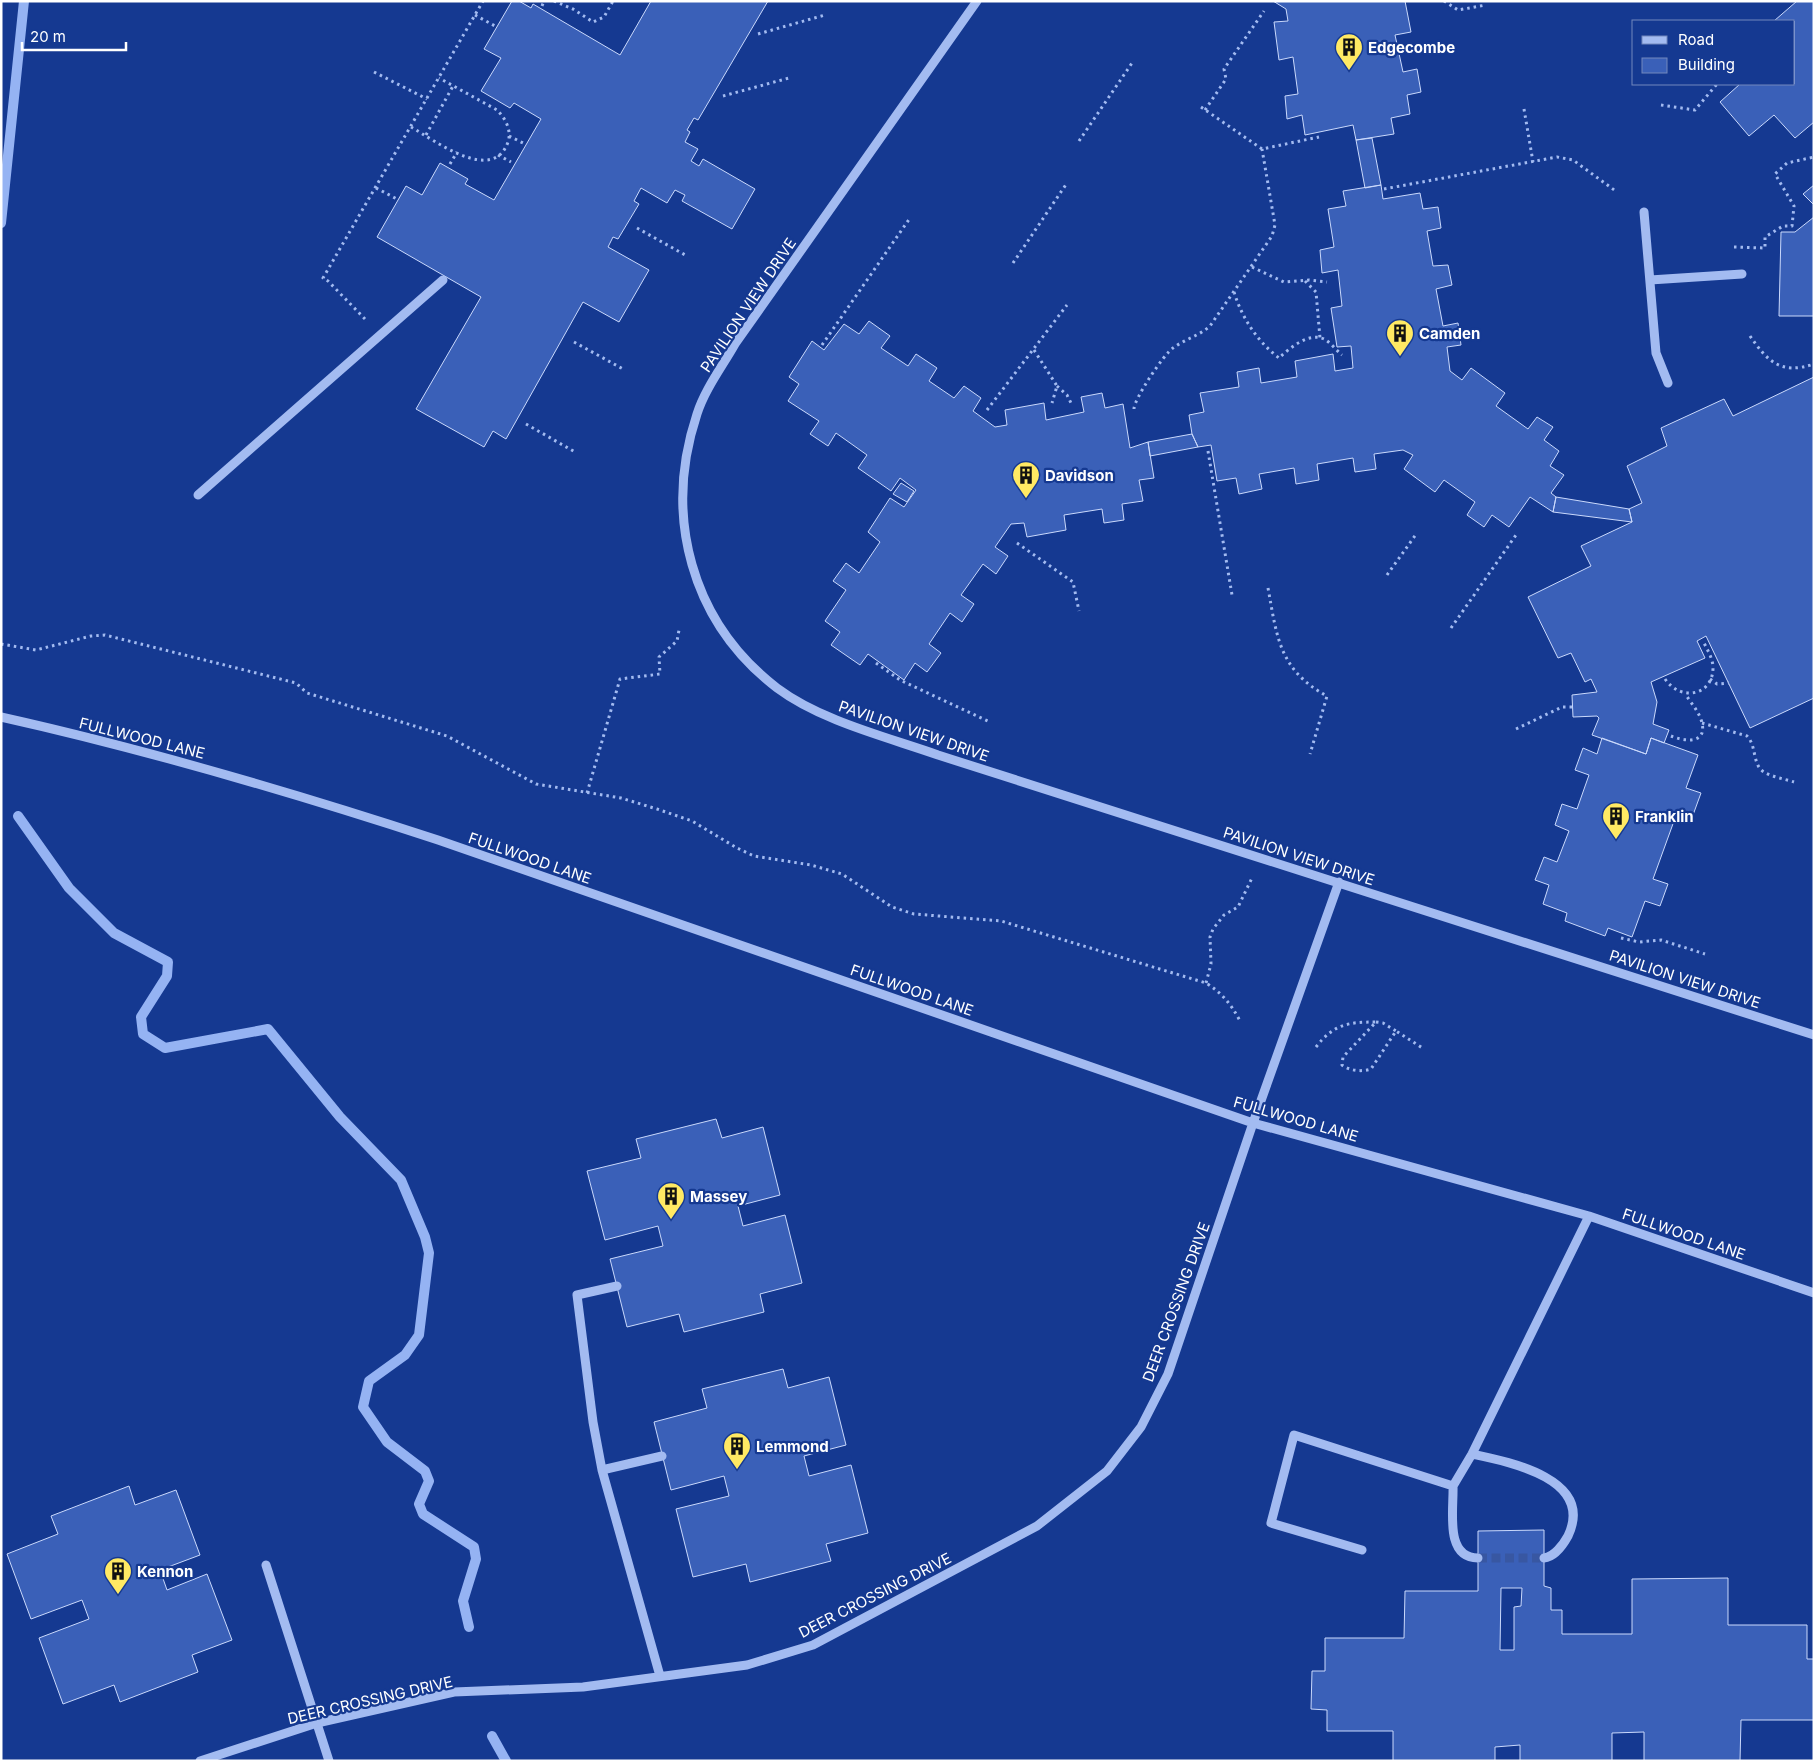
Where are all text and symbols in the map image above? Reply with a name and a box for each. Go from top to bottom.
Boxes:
scale bar [22,20,126,52]
legend [1632,20,1795,85]
text: 20 m [30,27,66,46]
text: Road [1678,30,1714,49]
building icon: Edgecombe [1334,32,1364,71]
place label: Edgecombe [1368,38,1455,57]
text: Building [1678,55,1735,74]
street label: PAVILION VIEW DRIVE [696,234,800,376]
building icon: Camden [1385,318,1415,357]
place label: Camden [1419,324,1480,343]
building icon: Davidson [1011,460,1041,499]
place label: Davidson [1045,466,1114,485]
street label: PAVILION VIEW DRIVE [836,696,992,766]
street label: FULLWOOD LANE [77,713,207,763]
building icon: Franklin [1601,801,1631,840]
place label: Franklin [1635,807,1694,826]
street label: PAVILION VIEW DRIVE [1221,823,1377,889]
street label: FULLWOOD LANE [466,828,594,888]
street label: PAVILION VIEW DRIVE [1607,946,1763,1012]
street label: FULLWOOD LANE [848,960,976,1020]
street label: FULLWOOD LANE [1231,1092,1361,1146]
building icon: Massey [656,1181,686,1220]
place label: Massey [690,1187,747,1206]
street label: FULLWOOD LANE [1620,1204,1748,1264]
street label: DEER CROSSING DRIVE [1138,1220,1214,1384]
building icon: Lemmond [722,1431,752,1470]
place label: Lemmond [756,1437,829,1456]
street label: DEER CROSSING DRIVE [796,1548,954,1642]
building icon: Kennon [103,1556,133,1595]
place label: Kennon [137,1562,193,1581]
street label: DEER CROSSING DRIVE [286,1672,454,1728]

